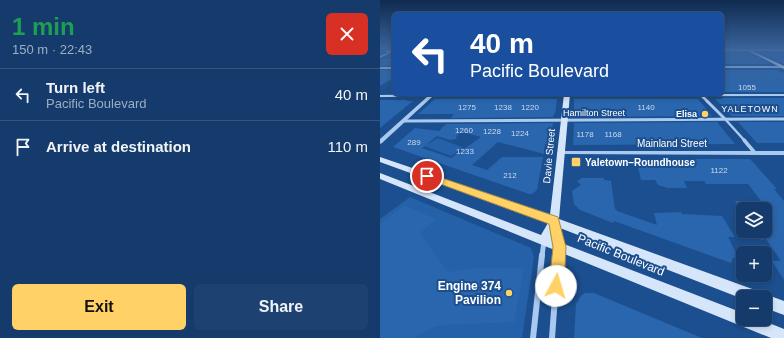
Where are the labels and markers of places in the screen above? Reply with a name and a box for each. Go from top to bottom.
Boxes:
place label: Elisa [676,109,698,119]
marker: Elisa [700,109,710,119]
marker: Yaletown–Roundhouse [570,156,582,168]
place label: Yaletown–Roundhouse [585,157,695,168]
pin [410,159,444,193]
place label: Engine 374 Pavilion [438,279,501,307]
marker: Engine 374 Pavilion [504,288,514,298]

